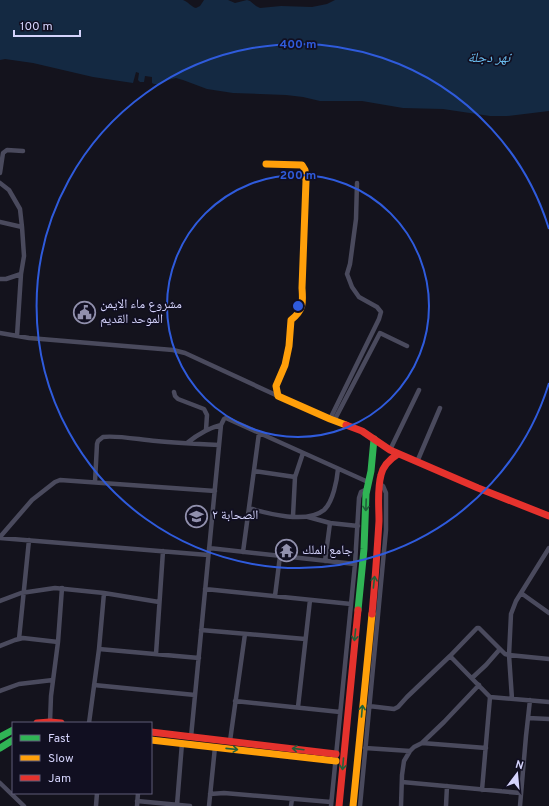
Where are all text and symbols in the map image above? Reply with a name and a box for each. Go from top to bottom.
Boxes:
scale bar [14,12,80,38]
text: 100 m [20,19,53,35]
text: 400 m [279,37,317,53]
water label: نهر دجلة [468,50,512,67]
text: 200 m [280,168,316,184]
place label: مشروع ماء الايمن الموحد القديم [100,297,182,328]
public building icon: مشروع ماء الايمن الموحد القديم [72,299,98,325]
centre of rings [291,299,305,313]
one-way arrow [362,498,369,511]
school or university icon: الصحابة ٢ [184,503,210,529]
place label: الصحابة ٢ [212,508,258,524]
temple icon: جامع الملك [273,538,299,564]
place label: جامع الملك [302,543,353,559]
one-way arrow [371,576,378,589]
one-way arrow [351,628,359,641]
one-way arrow [358,705,366,718]
legend [12,722,152,794]
text: Fast [48,731,70,747]
one-way arrow [225,745,238,753]
one-way arrow [292,745,305,753]
text: Slow [48,751,74,767]
north arrow [497,754,537,794]
one-way arrow [339,757,346,770]
text: N [514,758,525,773]
text: Jam [48,771,71,787]

